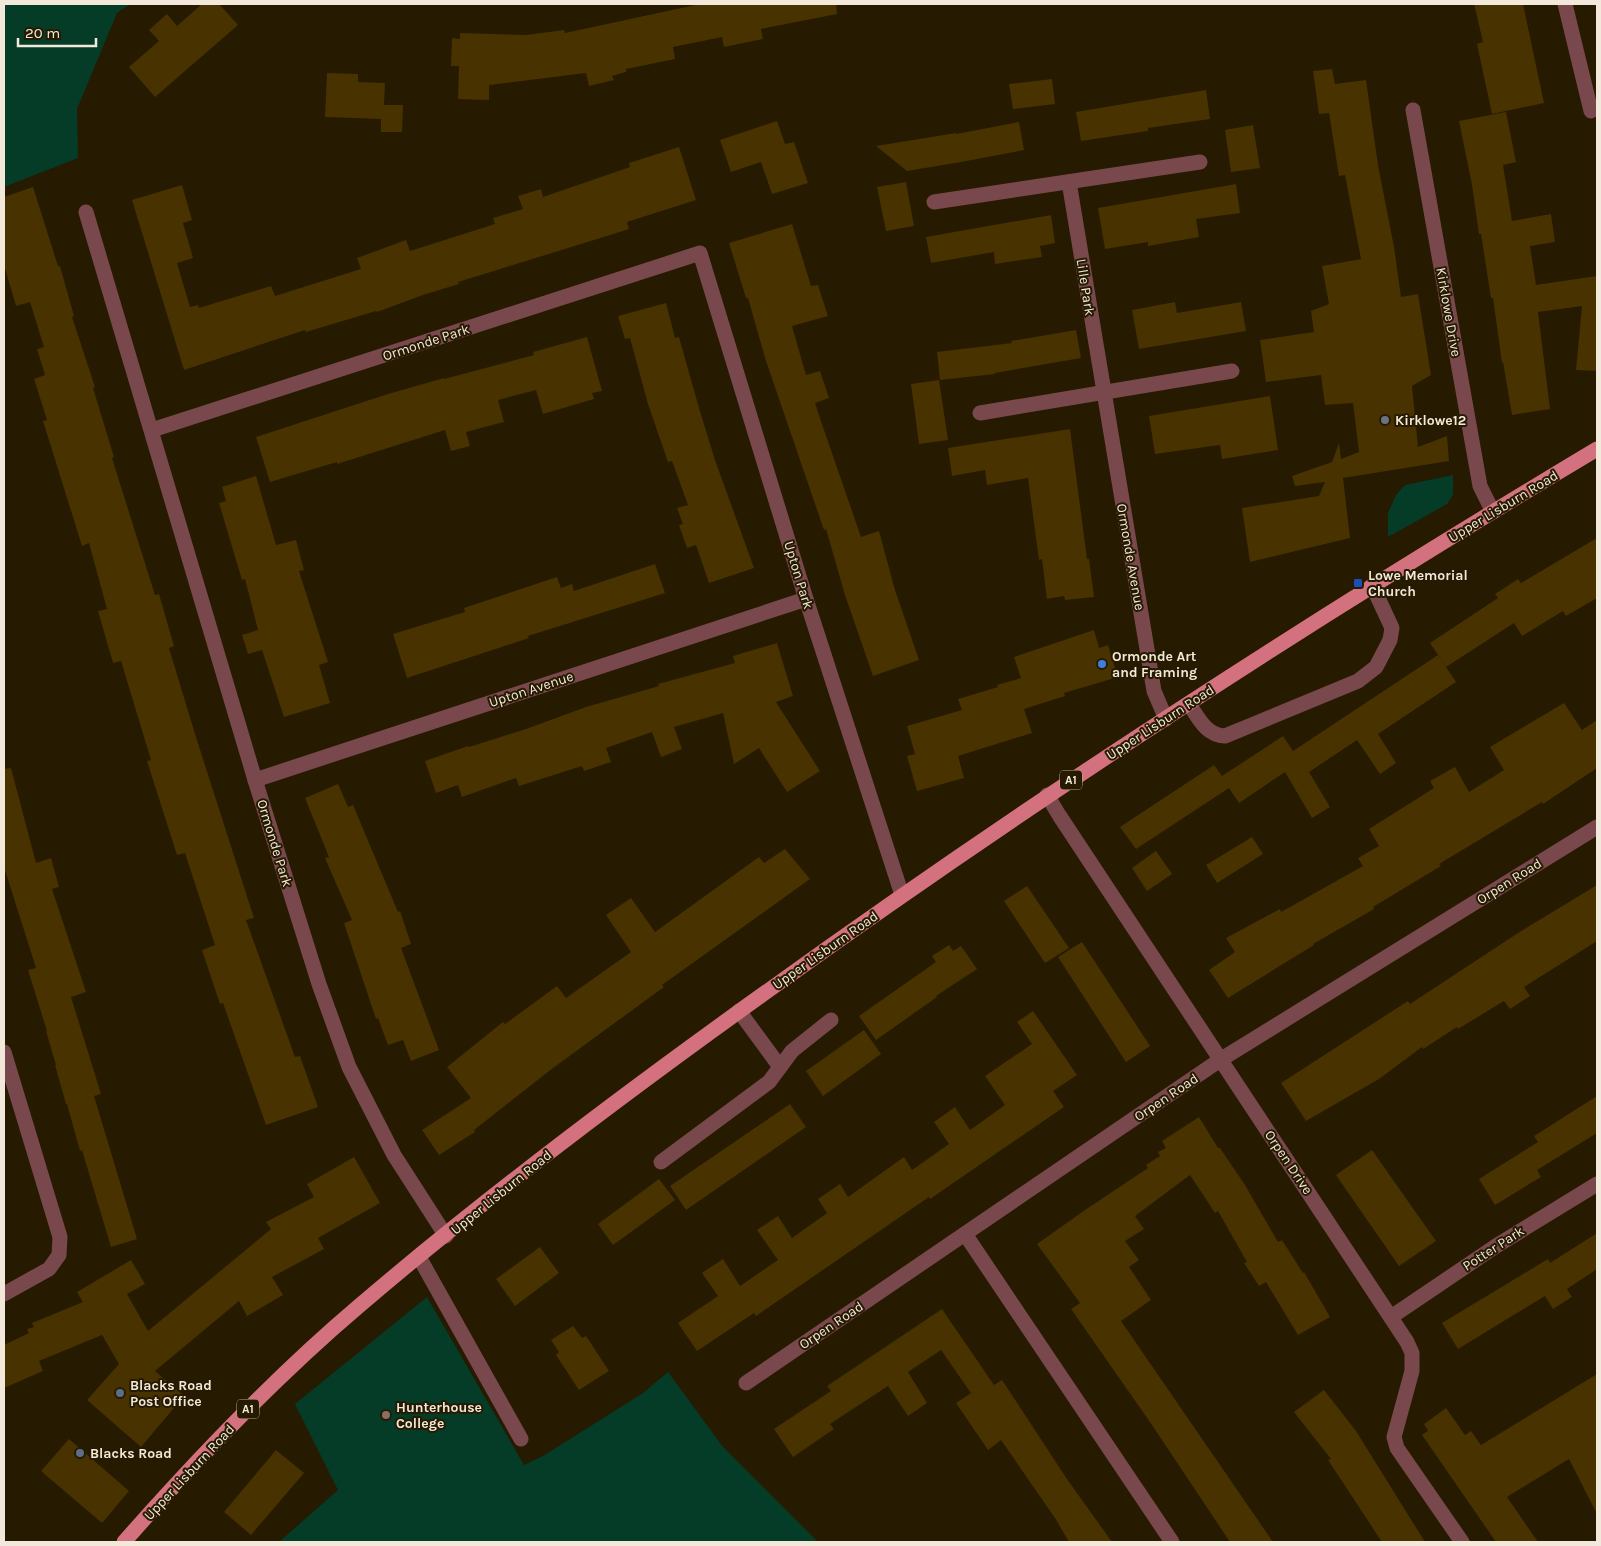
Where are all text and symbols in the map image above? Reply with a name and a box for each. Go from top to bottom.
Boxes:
scale bar [18,15,95,47]
text: 20 m [25,24,60,42]
street label: Lille Park [1073,257,1098,317]
street label: Kirklowe Drive [1432,266,1465,358]
street label: Ormonde Park [380,320,472,365]
place label: Kirklowe12 [1395,412,1466,429]
marker: Kirklowe12 [1379,414,1391,426]
street label: Upper Lisburn Road [1445,467,1561,546]
street label: Ormonde Avenue [1113,502,1148,612]
street label: Upton Park [780,539,817,611]
place label: Lowe Memorial Church [1368,567,1468,600]
marker: Lowe Memorial Church [1352,577,1364,589]
place label: Ormonde Art and Framing [1112,648,1197,681]
marker: Ormonde Art and Framing [1096,658,1108,670]
street label: Upton Avenue [487,668,576,711]
street label: Upper Lisburn Road [1103,681,1217,764]
road number: A1 [1060,770,1082,790]
street label: Ormonde Park [253,797,296,889]
street label: Orpen Road [1474,855,1545,908]
street label: Upper Lisburn Road [769,908,881,993]
street label: Orpen Road [1131,1070,1201,1125]
street label: Orpen Drive [1261,1127,1316,1198]
street label: Upper Lisburn Road [447,1146,555,1238]
street label: Potter Park [1459,1222,1527,1275]
street label: Orpen Road [796,1298,866,1353]
place label: Blacks Road Post Office [130,1377,212,1410]
marker: Blacks Road Post Office [114,1387,126,1399]
place label: Hunterhouse College [396,1399,482,1432]
road number: A1 [237,1400,259,1418]
marker: Hunterhouse College [380,1409,392,1421]
street label: Upper Lisburn Road [141,1421,238,1524]
place label: Blacks Road [90,1445,172,1462]
marker: Blacks Road [74,1447,86,1459]

